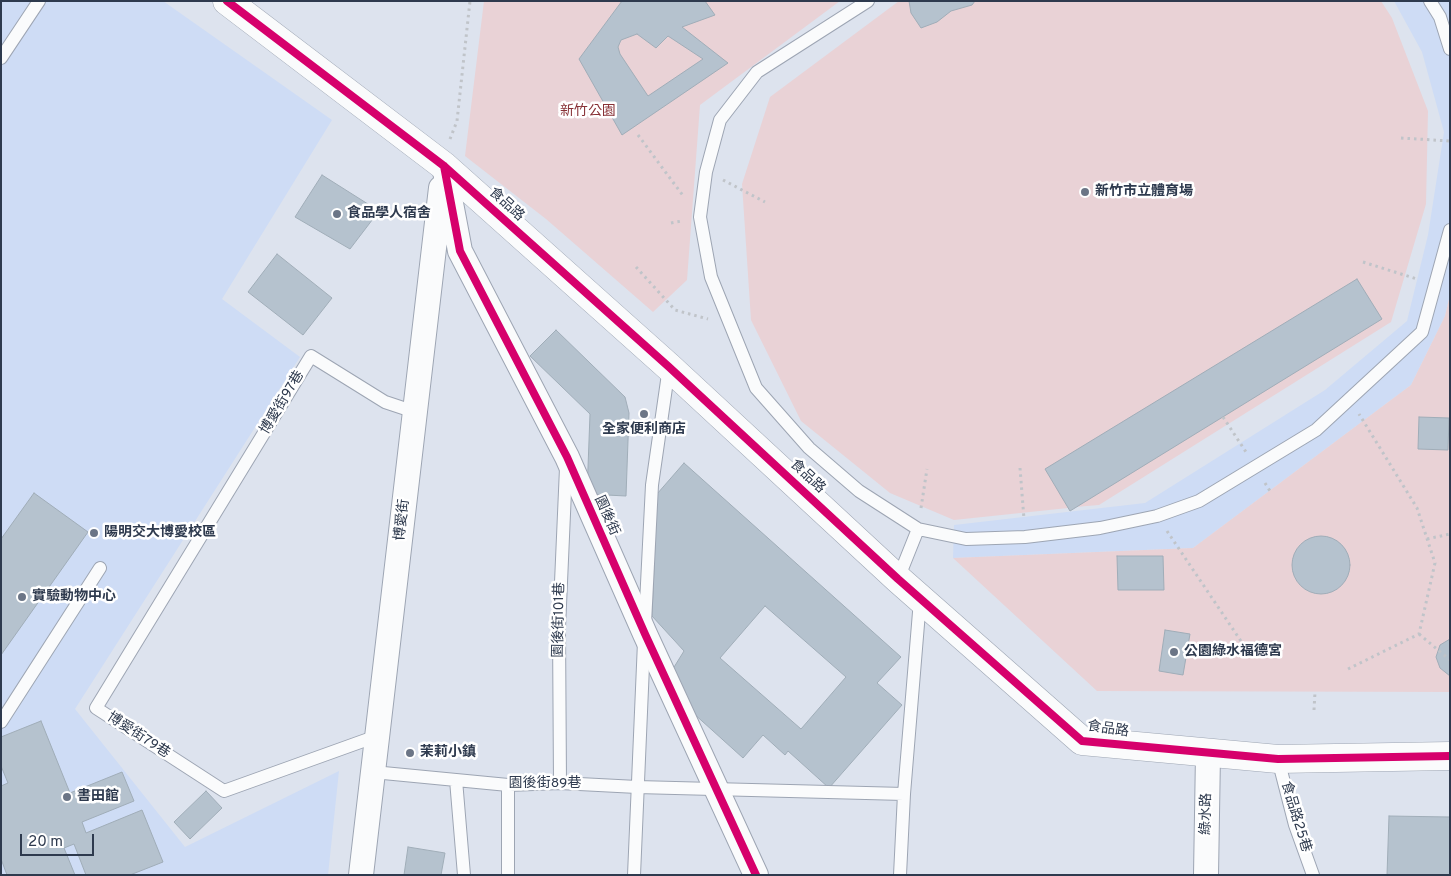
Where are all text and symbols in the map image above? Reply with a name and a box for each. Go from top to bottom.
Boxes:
park label: 新竹公園 [560,104,616,120]
place label: 新竹市立體育場 [1095,184,1193,200]
street label: 食品路 [485,185,527,225]
marker: 新竹市立體育場 [1079,186,1091,198]
place label: 食品學人宿舍 [347,206,431,222]
marker: 食品學人宿舍 [331,208,343,220]
street label: 博愛街97巷 [257,368,309,438]
marker: 全家便利商店 [638,408,650,420]
place label: 全家便利商店 [602,422,686,438]
street label: 食品路 [786,457,828,497]
street label: 園後街 [590,493,622,539]
street label: 博愛街 [392,498,414,542]
place label: 陽明交大博愛校區 [104,525,216,541]
marker: 陽明交大博愛校區 [88,527,100,539]
street label: 園後街101巷 [551,582,569,658]
place label: 實驗動物中心 [32,589,116,605]
marker: 實驗動物中心 [16,591,28,603]
place label: 公園綠水福德宮 [1184,644,1282,660]
marker: 公園綠水福德宮 [1168,646,1180,658]
street label: 博愛街79巷 [103,709,173,763]
street label: 食品路 [1086,719,1130,741]
place label: 茉莉小鎮 [420,745,476,761]
marker: 茉莉小鎮 [404,747,416,759]
street label: 園後街89巷 [509,776,581,792]
street label: 食品路25巷 [1276,780,1314,854]
place label: 書田館 [77,789,119,805]
marker: 書田館 [61,791,73,803]
street label: 綠水路 [1198,793,1216,835]
scale bar [22,824,96,856]
text: 20 m [28,833,63,852]

